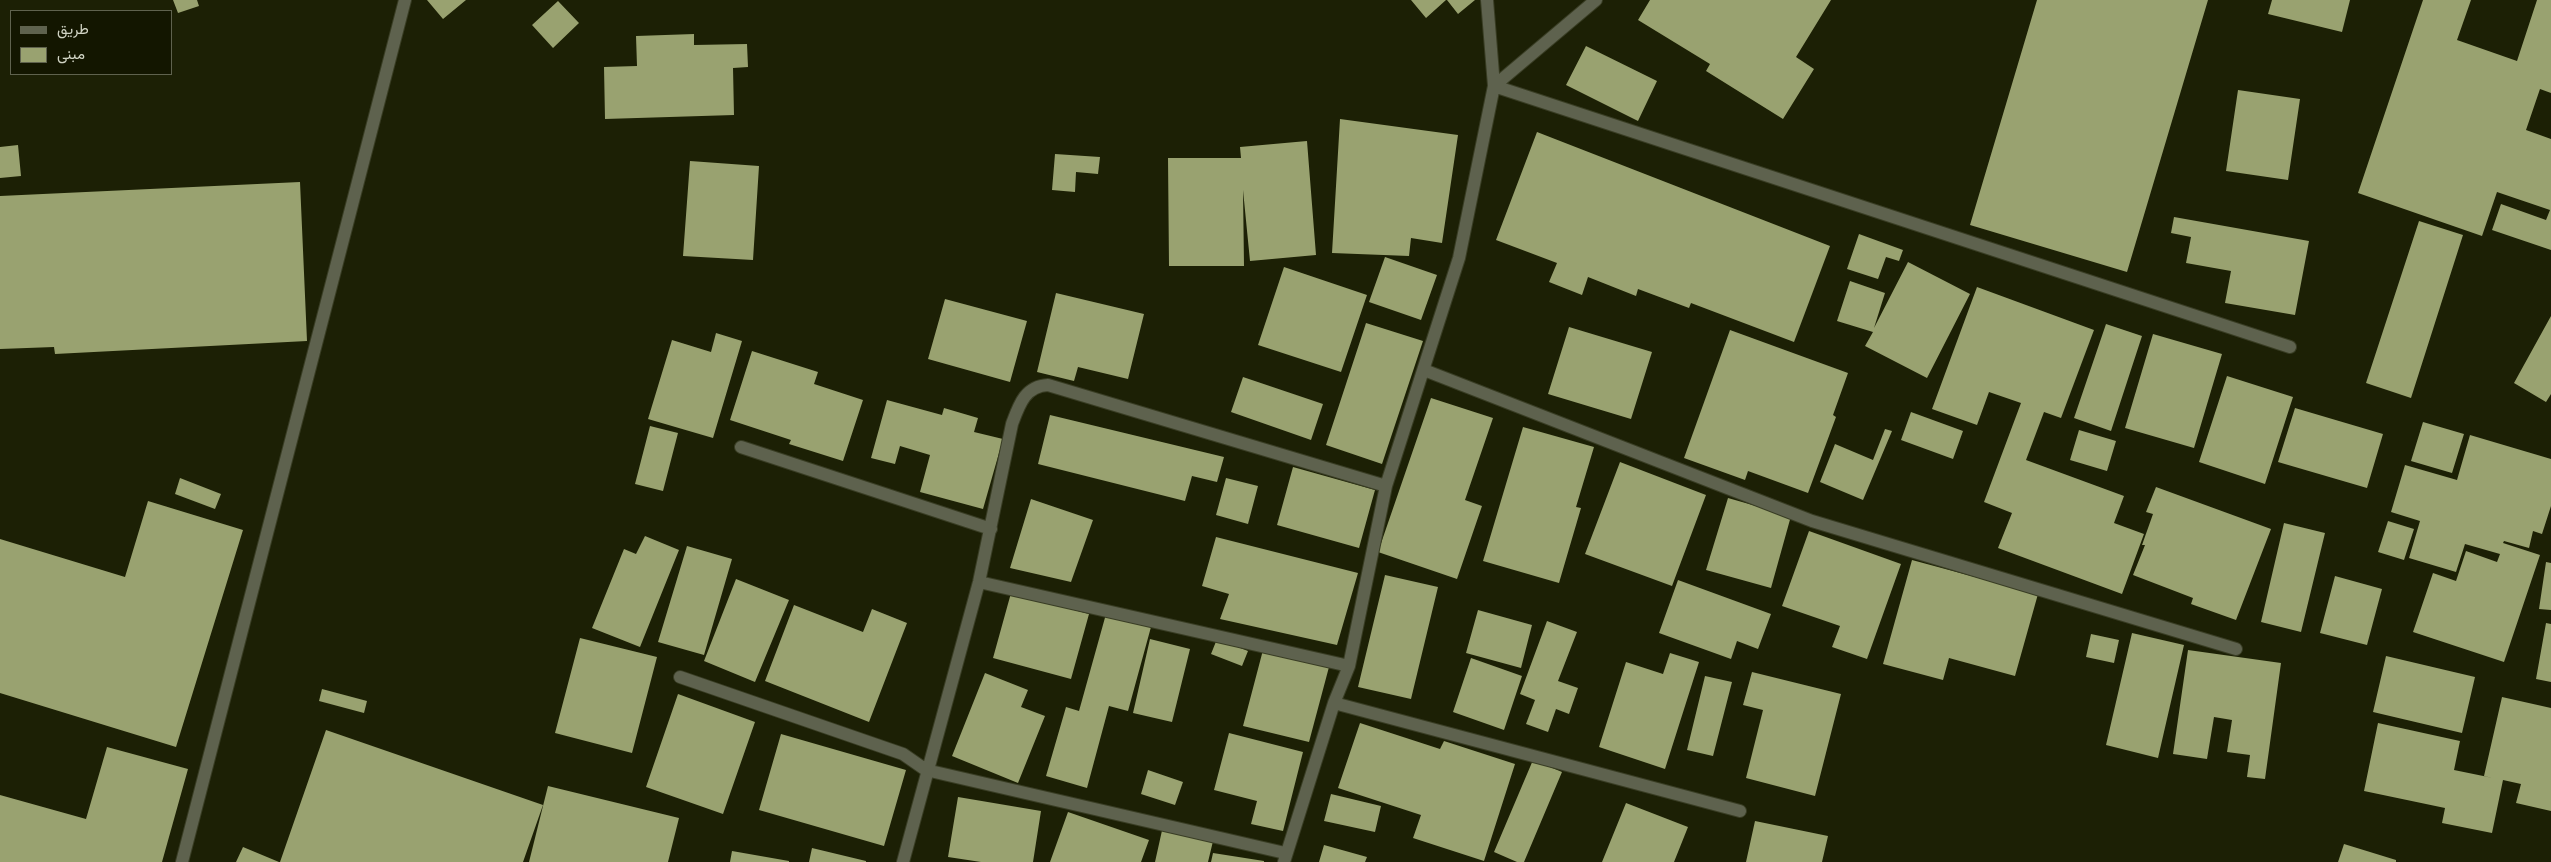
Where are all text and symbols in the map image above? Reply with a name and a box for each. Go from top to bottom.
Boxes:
legend [10,10,172,75]
text: طريق [57,18,89,38]
text: مبنى [57,43,85,63]

